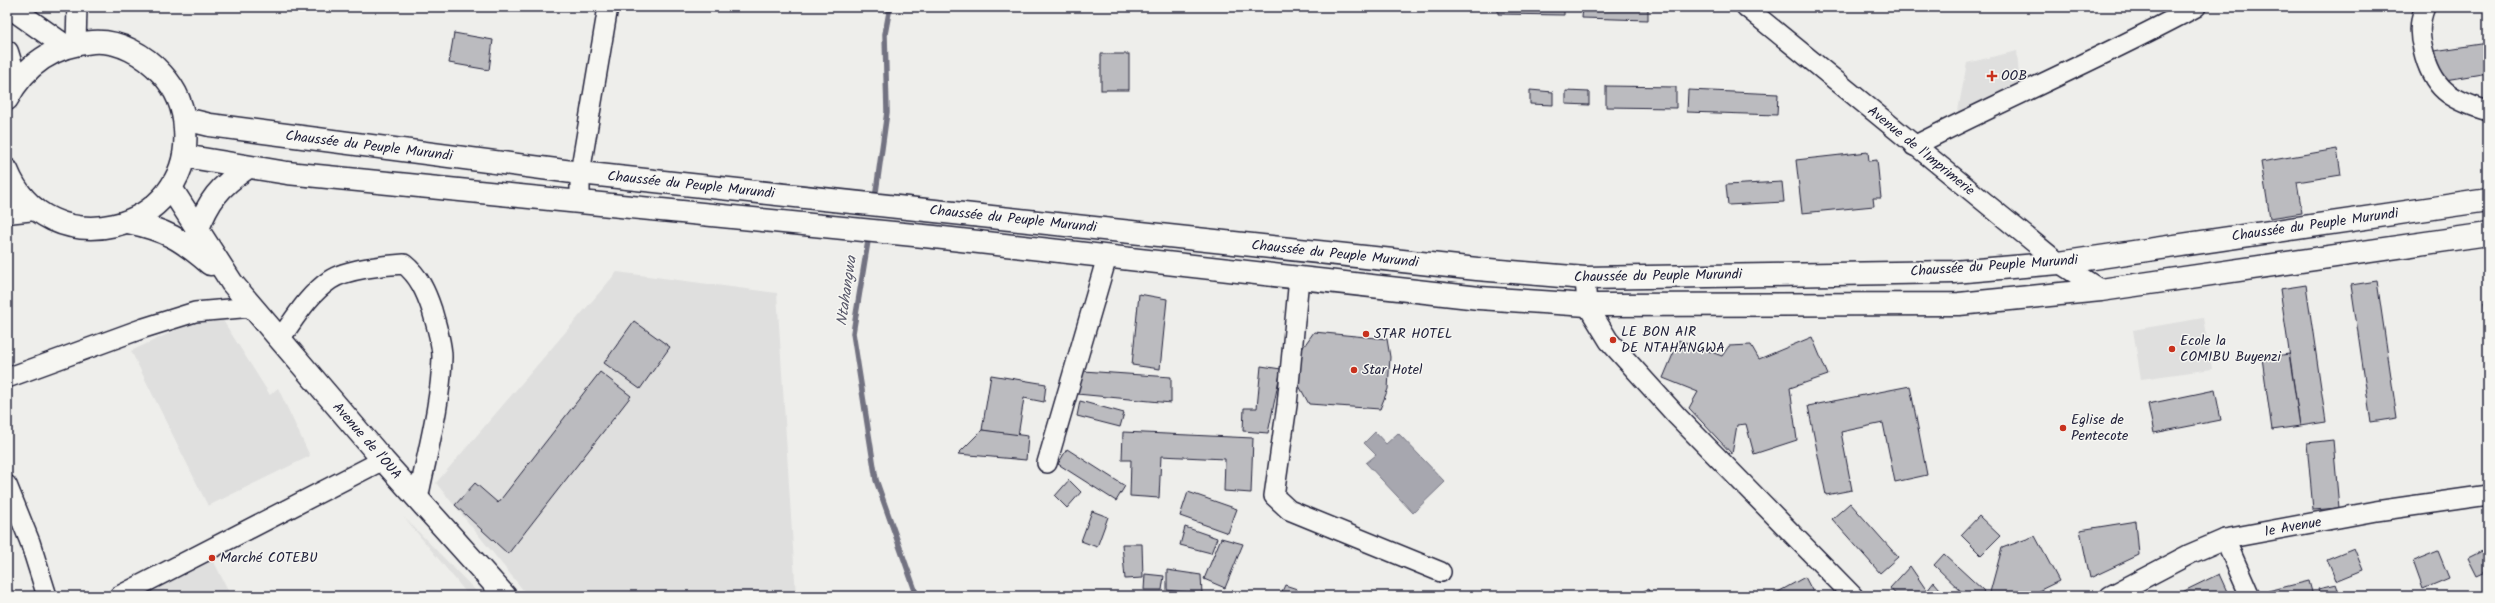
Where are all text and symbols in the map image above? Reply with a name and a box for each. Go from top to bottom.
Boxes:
place label: OOB [2001,65,2027,87]
marker: OOB [1986,70,1998,82]
street label: Avenue de l'Imprimerie [1862,101,1980,202]
street label: Chaussée du Peuple Murundi [284,125,454,167]
street label: Chaussée du Peuple Murundi [606,165,776,205]
street label: Chaussée du Peuple Murundi [928,199,1098,239]
street label: Chaussée du Peuple Murundi [2230,202,2400,248]
street label: Chaussée du Peuple Murundi [1250,234,1420,274]
street label: Chaussée du Peuple Murundi [1909,249,2079,283]
water label: Ntahangwa [830,254,864,327]
street label: Chaussée du Peuple Murundi [1574,264,1743,288]
place label: LE BON AIR DE NTAHANGWA [1621,321,1725,359]
place label: STAR HOTEL [1374,323,1453,345]
marker: STAR HOTEL [1361,329,1371,339]
place label: Ecole la COMIBU Buyenzi [2180,330,2281,368]
marker: LE BON AIR DE NTAHANGWA [1608,335,1618,345]
marker: Ecole la COMIBU Buyenzi [2167,344,2177,354]
place label: Star Hotel [1362,359,1423,381]
marker: Star Hotel [1349,365,1359,375]
street label: Avenue de l'OUA [327,397,407,485]
place label: Eglise de Pentecote [2071,409,2129,447]
marker: Eglise de Pentecote [2058,423,2068,433]
street label: 1e Avenue [2263,511,2324,543]
place label: Marché COTEBU [220,547,318,569]
marker: Marché COTEBU [207,553,217,563]

